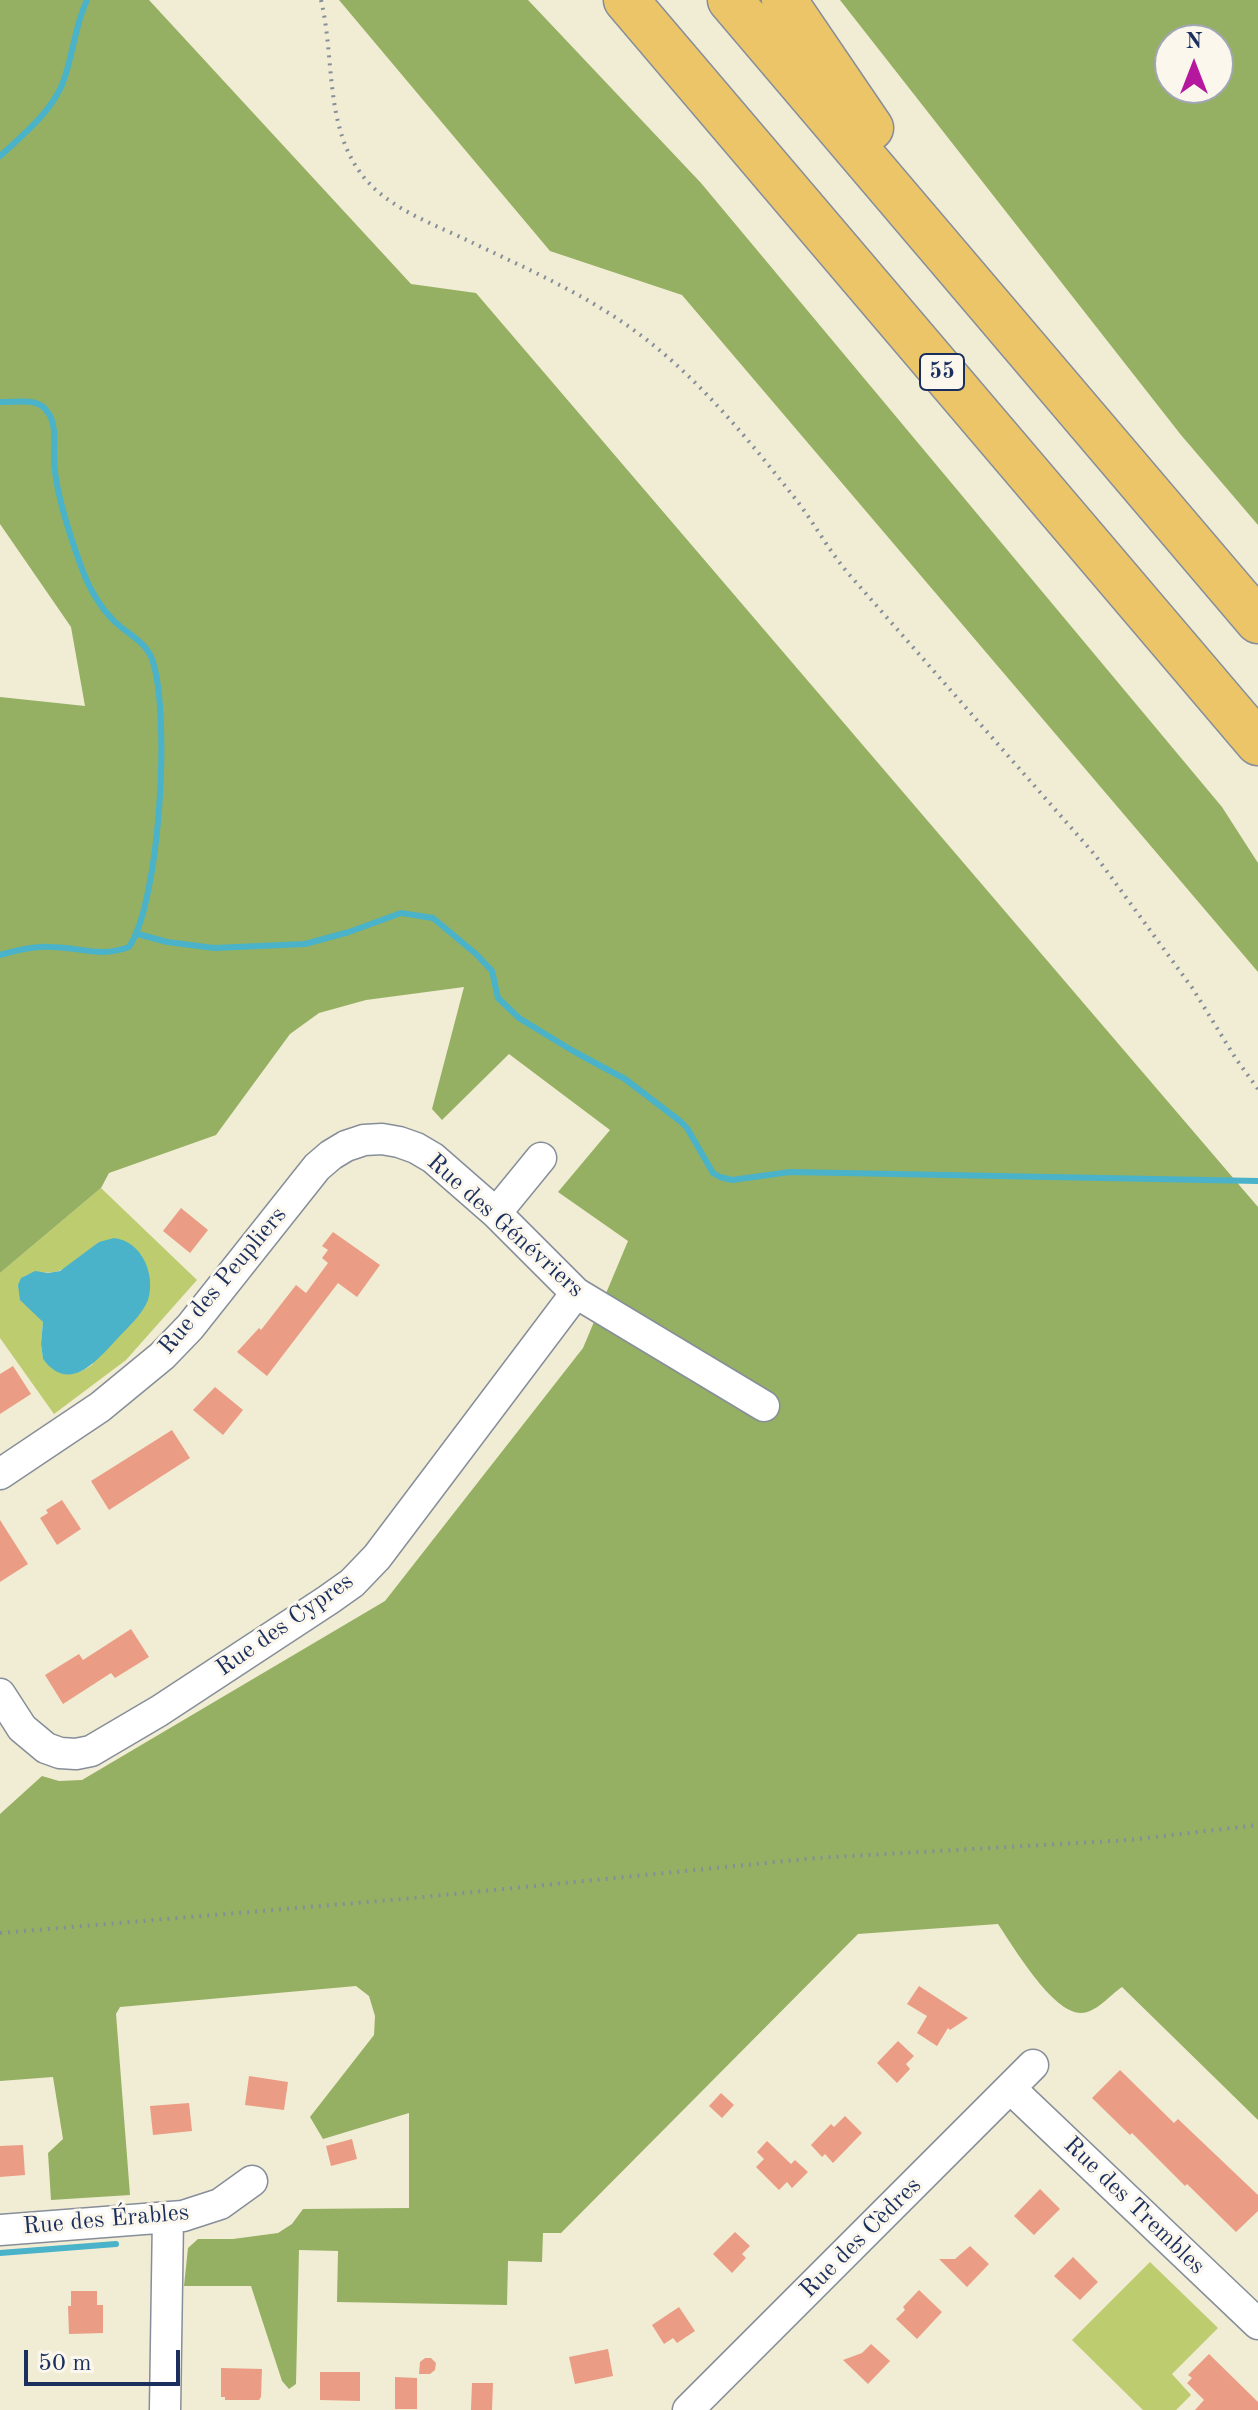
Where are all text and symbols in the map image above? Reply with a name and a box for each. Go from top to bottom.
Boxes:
north arrow [1154,24,1234,104]
text: N [1186,31,1202,53]
road number: 55 [920,354,964,390]
street label: Rue des Génévriers [421,1148,589,1304]
street label: Rue des Peupliers [153,1201,293,1361]
street label: Rue des Cypres [211,1567,359,1683]
street label: Rue des Trembles [1057,2131,1211,2281]
street label: Rue des Cèdres [794,2171,928,2305]
street label: Rue des Érables [22,2198,190,2242]
scale bar [28,2334,184,2384]
text: 50 m [38,2352,92,2376]

